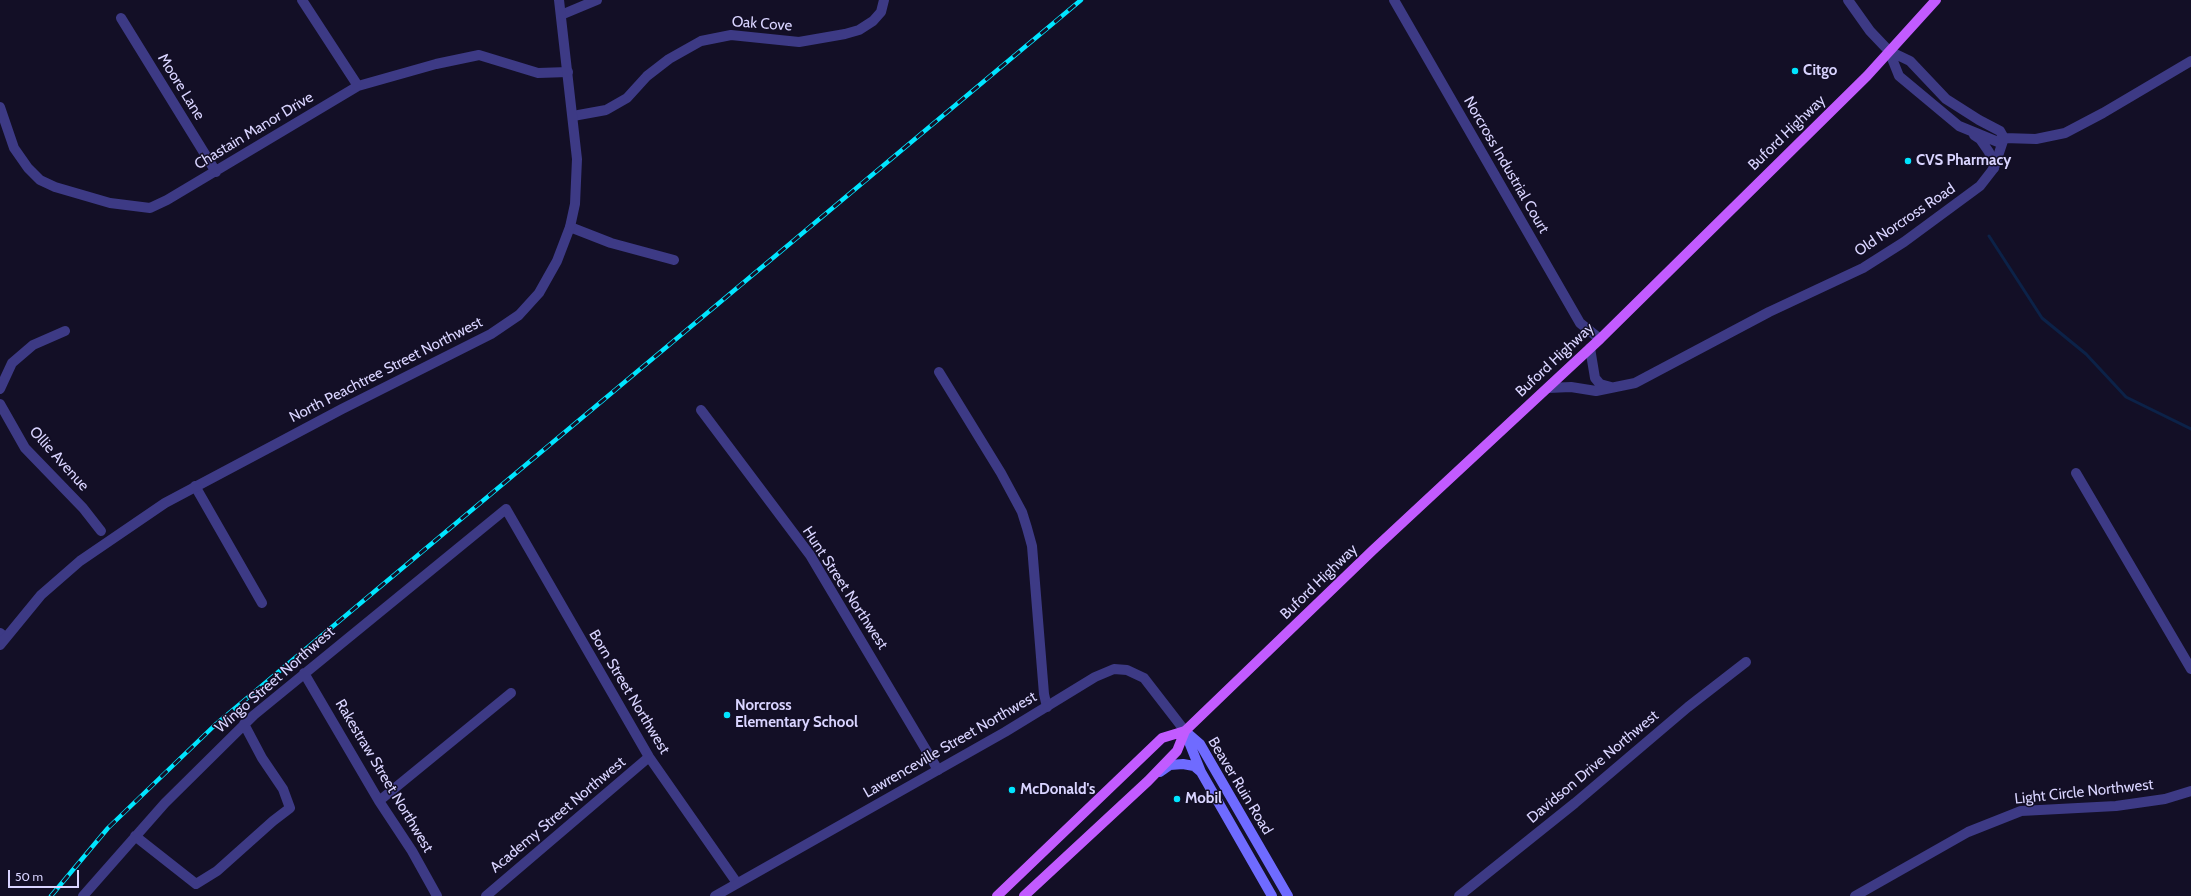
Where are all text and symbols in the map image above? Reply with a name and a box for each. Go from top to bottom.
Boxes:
street label: Oak Cove [731,13,793,35]
street label: Moore Lane [154,50,208,124]
place label: Citgo [1803,62,1837,80]
marker: Citgo [1790,66,1800,76]
street label: Chastain Manor Drive [191,88,317,174]
street label: Buford Highway [1745,92,1829,174]
street label: Norcross Industrial Court [1459,93,1553,237]
place label: CVS Pharmacy [1916,152,2011,170]
marker: CVS Pharmacy [1903,156,1913,166]
street label: Old Norcross Road [1851,180,1959,260]
street label: North Peachtree Street Northwest [286,313,486,427]
street label: Buford Highway [1512,319,1598,401]
street label: Ollie Avenue [25,423,93,495]
street label: Hunt Street Northwest [798,523,892,653]
street label: Buford Highway [1277,541,1361,623]
street label: Wingo Street Northwest [211,623,339,737]
street label: Born Street Northwest [585,627,673,757]
street label: Lawrenceville Street Northwest [860,688,1040,802]
street label: Rakestraw Street Northwest [331,696,437,856]
place label: Norcross Elementary School [735,697,858,732]
street label: Davidson Drive Northwest [1524,707,1662,827]
marker: Norcross Elementary School [722,710,732,720]
street label: Beaver Ruin Road [1204,734,1276,838]
street label: Academy Street Northwest [487,753,629,877]
street label: Light Circle Northwest [2014,776,2154,808]
place label: McDonald's [1020,781,1095,799]
marker: McDonald's [1007,785,1017,795]
place label: Mobil [1185,790,1222,808]
marker: Mobil [1172,794,1182,804]
scale bar [10,862,81,888]
text: 50 m [15,869,43,884]

